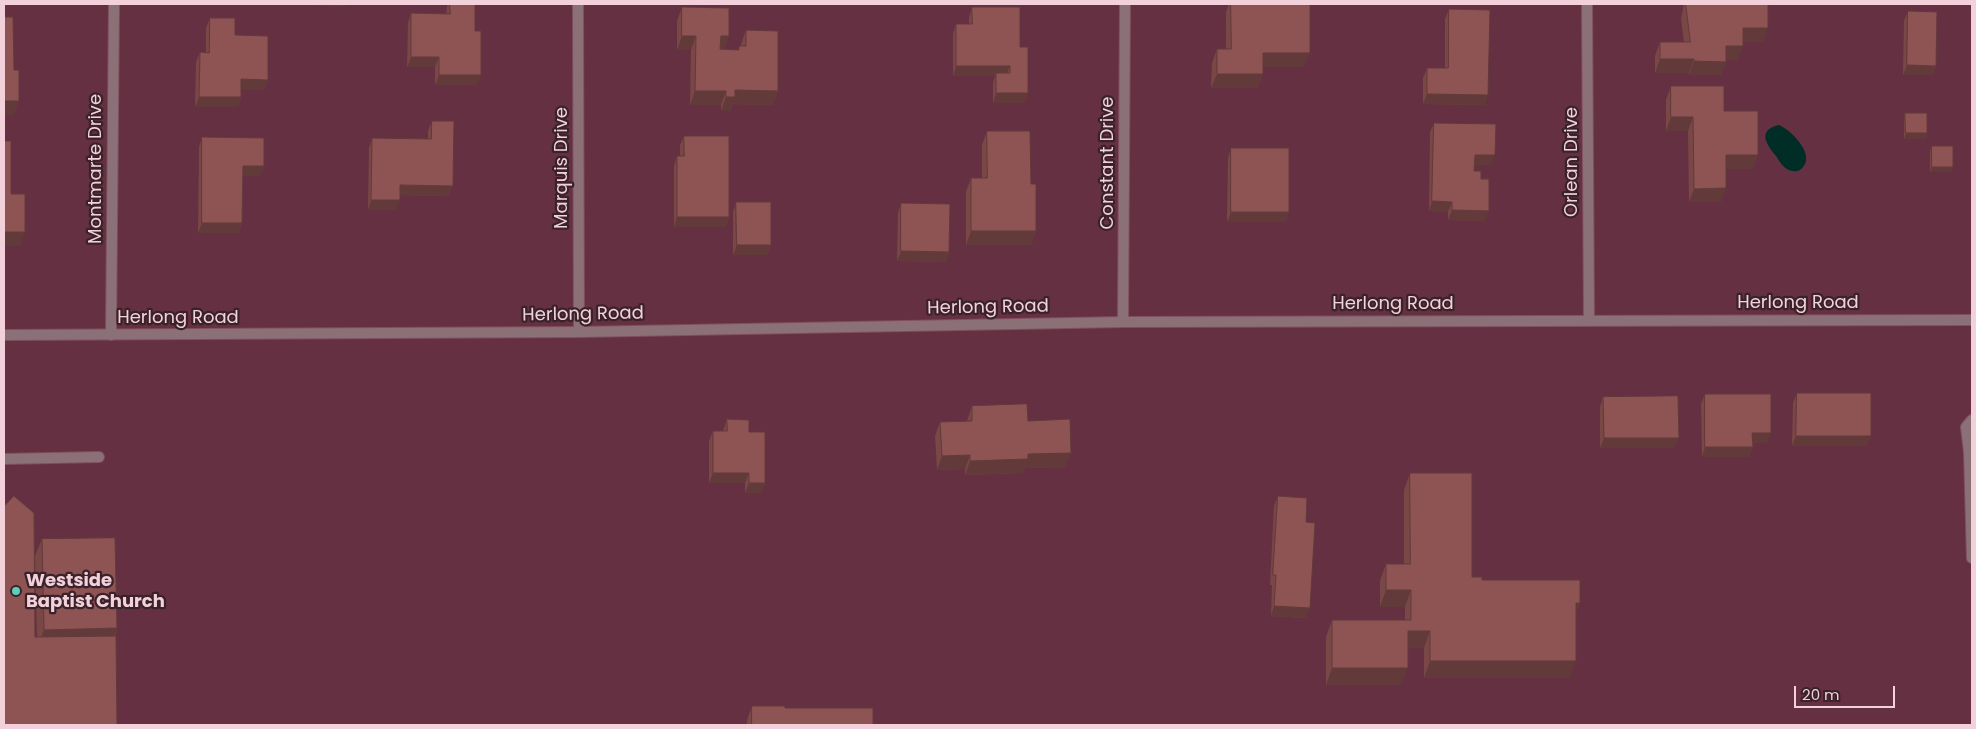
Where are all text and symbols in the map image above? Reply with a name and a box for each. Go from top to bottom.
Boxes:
street label: Montmarte Drive [85,94,107,244]
street label: Constant Drive [1097,96,1119,230]
street label: Marquis Drive [551,107,573,229]
street label: Orlean Drive [1561,107,1583,217]
street label: Herlong Road [1737,292,1859,314]
street label: Herlong Road [1332,293,1454,315]
street label: Herlong Road [927,296,1049,320]
street label: Herlong Road [522,303,644,327]
street label: Herlong Road [117,307,239,329]
place label: Westside Baptist Church [26,570,165,612]
marker: Westside Baptist Church [10,585,22,597]
scale bar [1796,676,1897,708]
text: 20 m [1802,684,1840,705]

